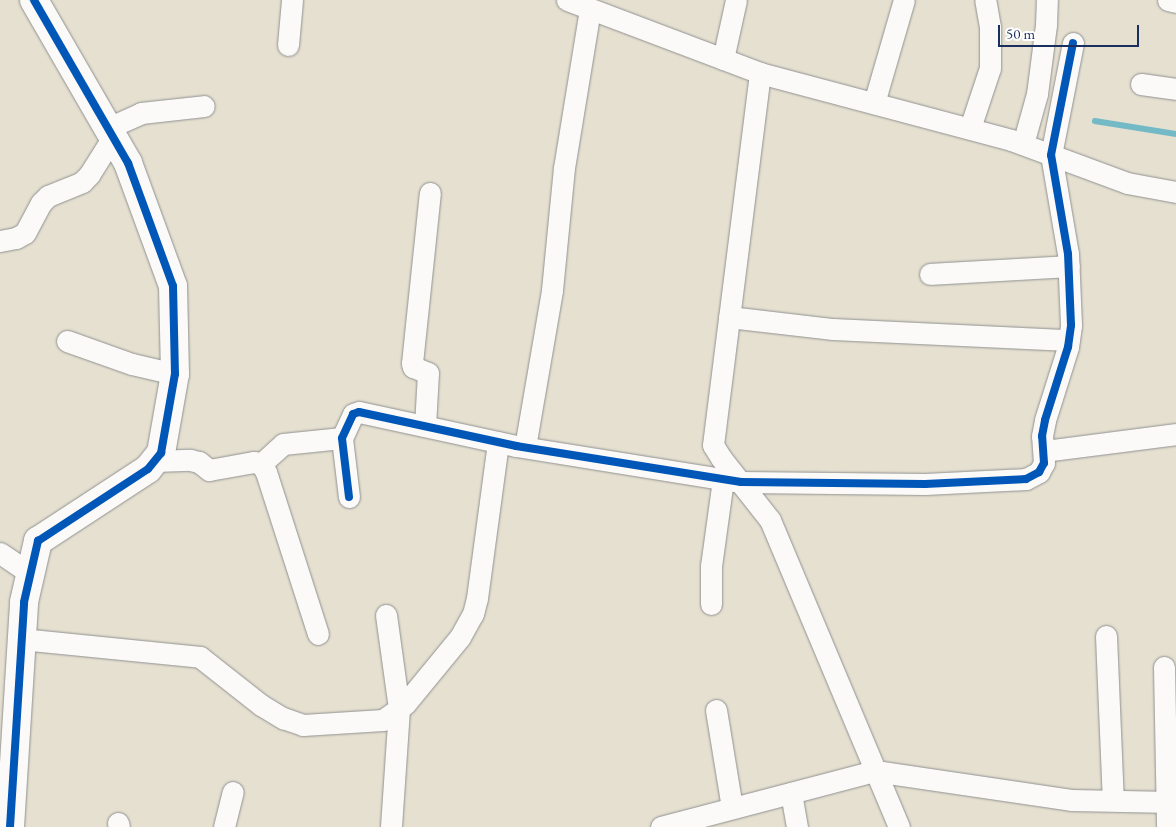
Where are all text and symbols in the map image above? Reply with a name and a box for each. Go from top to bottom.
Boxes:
scale bar [1001,15,1142,47]
text: 50 m [1006,24,1035,43]

